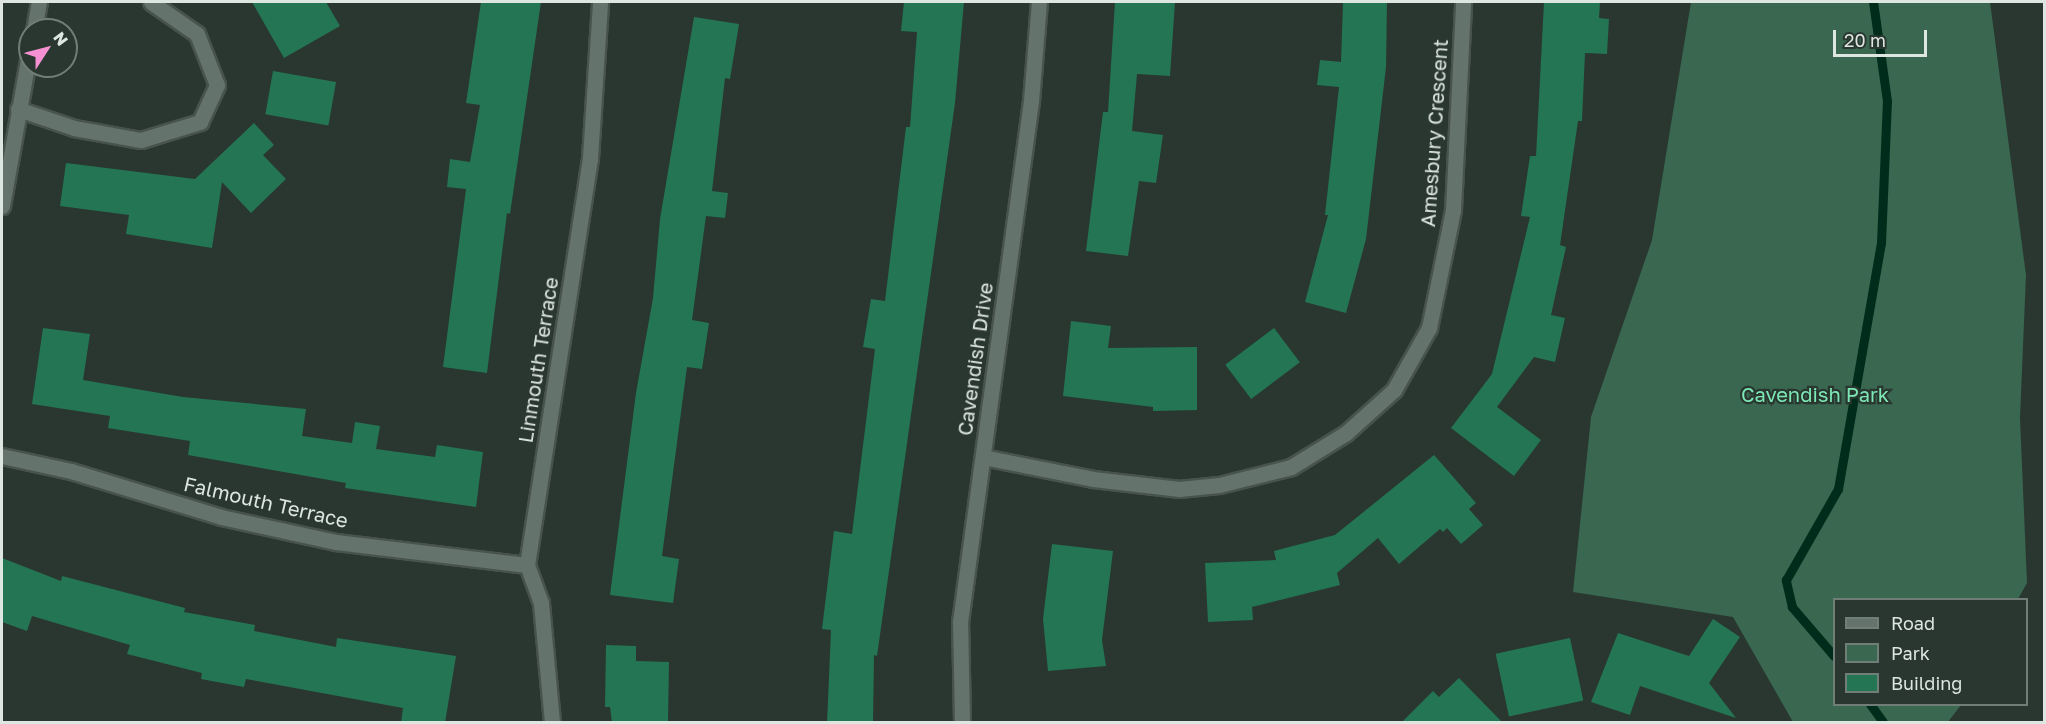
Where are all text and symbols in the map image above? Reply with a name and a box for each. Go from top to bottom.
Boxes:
north arrow [18,18,78,78]
scale bar [1836,18,1930,56]
text: N [49,28,73,49]
text: 20 m [1844,29,1886,51]
street label: Amesbury Crescent [1415,38,1453,228]
street label: Linmouth Terrace [513,275,563,445]
street label: Cavendish Drive [952,281,998,437]
park label: Cavendish Park [1741,382,1889,406]
street label: Falmouth Terrace [182,471,350,533]
legend [1833,598,2028,706]
text: Road [1891,612,1935,634]
text: Park [1891,642,1930,664]
text: Building [1891,672,1962,694]

